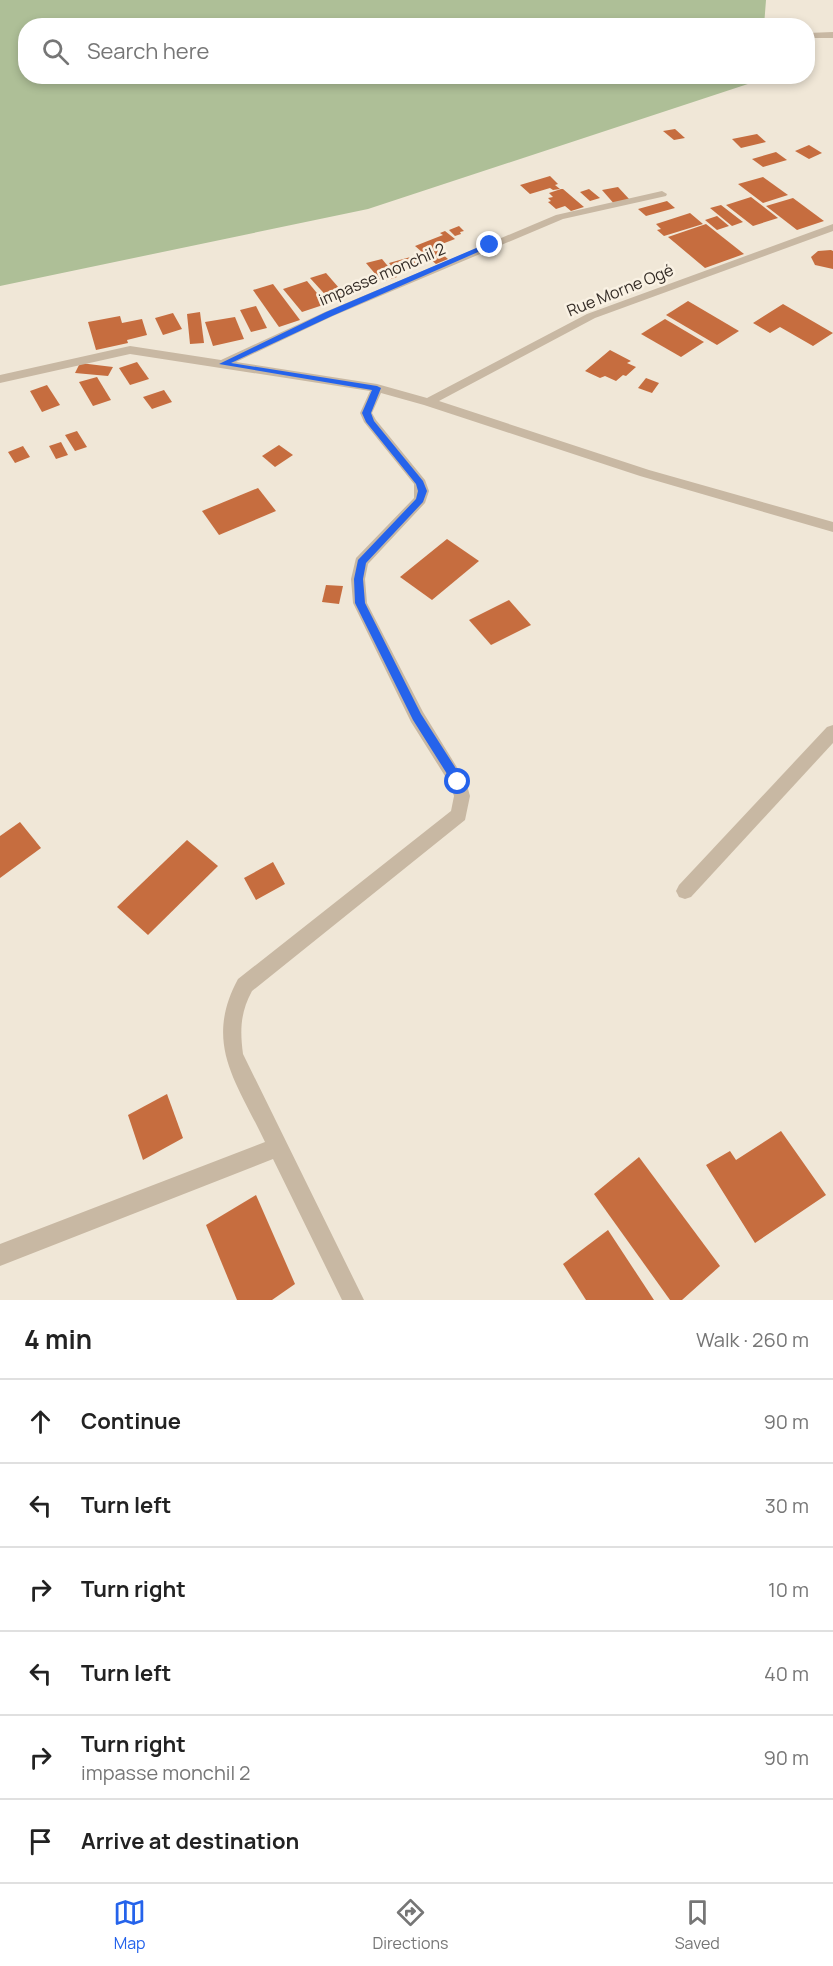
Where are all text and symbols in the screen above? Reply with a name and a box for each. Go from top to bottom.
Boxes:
search box [18,18,815,84]
icon: search [39,35,72,68]
text: Search here [87,36,209,66]
route end [476,231,502,257]
street label: impasse monchil 2 [315,237,449,311]
street label: Rue Morne Ogé [563,259,677,321]
route start [444,768,470,794]
text: 4 min [24,1321,92,1357]
text: Walk · 260 m [696,1326,809,1353]
icon: ahead [24,1405,57,1438]
text: Continue [81,1406,181,1436]
text: 90 m [763,1408,809,1435]
icon: left [24,1489,57,1522]
text: Turn left [81,1490,171,1520]
text: 30 m [765,1492,809,1519]
icon: right [24,1573,57,1606]
text: Turn right [81,1574,186,1604]
text: 10 m [768,1576,809,1603]
icon: left [24,1657,57,1690]
text: Turn left [81,1658,171,1688]
text: 40 m [764,1660,809,1687]
text: Turn right [81,1729,186,1759]
icon: right [24,1741,57,1774]
text: 90 m [763,1744,809,1771]
text: impasse monchil 2 [81,1759,251,1786]
icon: arrive [24,1825,57,1858]
text: Arrive at destination [81,1826,299,1856]
tab: Map [113,1896,146,1954]
tab: Directions [373,1896,448,1954]
tab: Saved [675,1896,720,1954]

